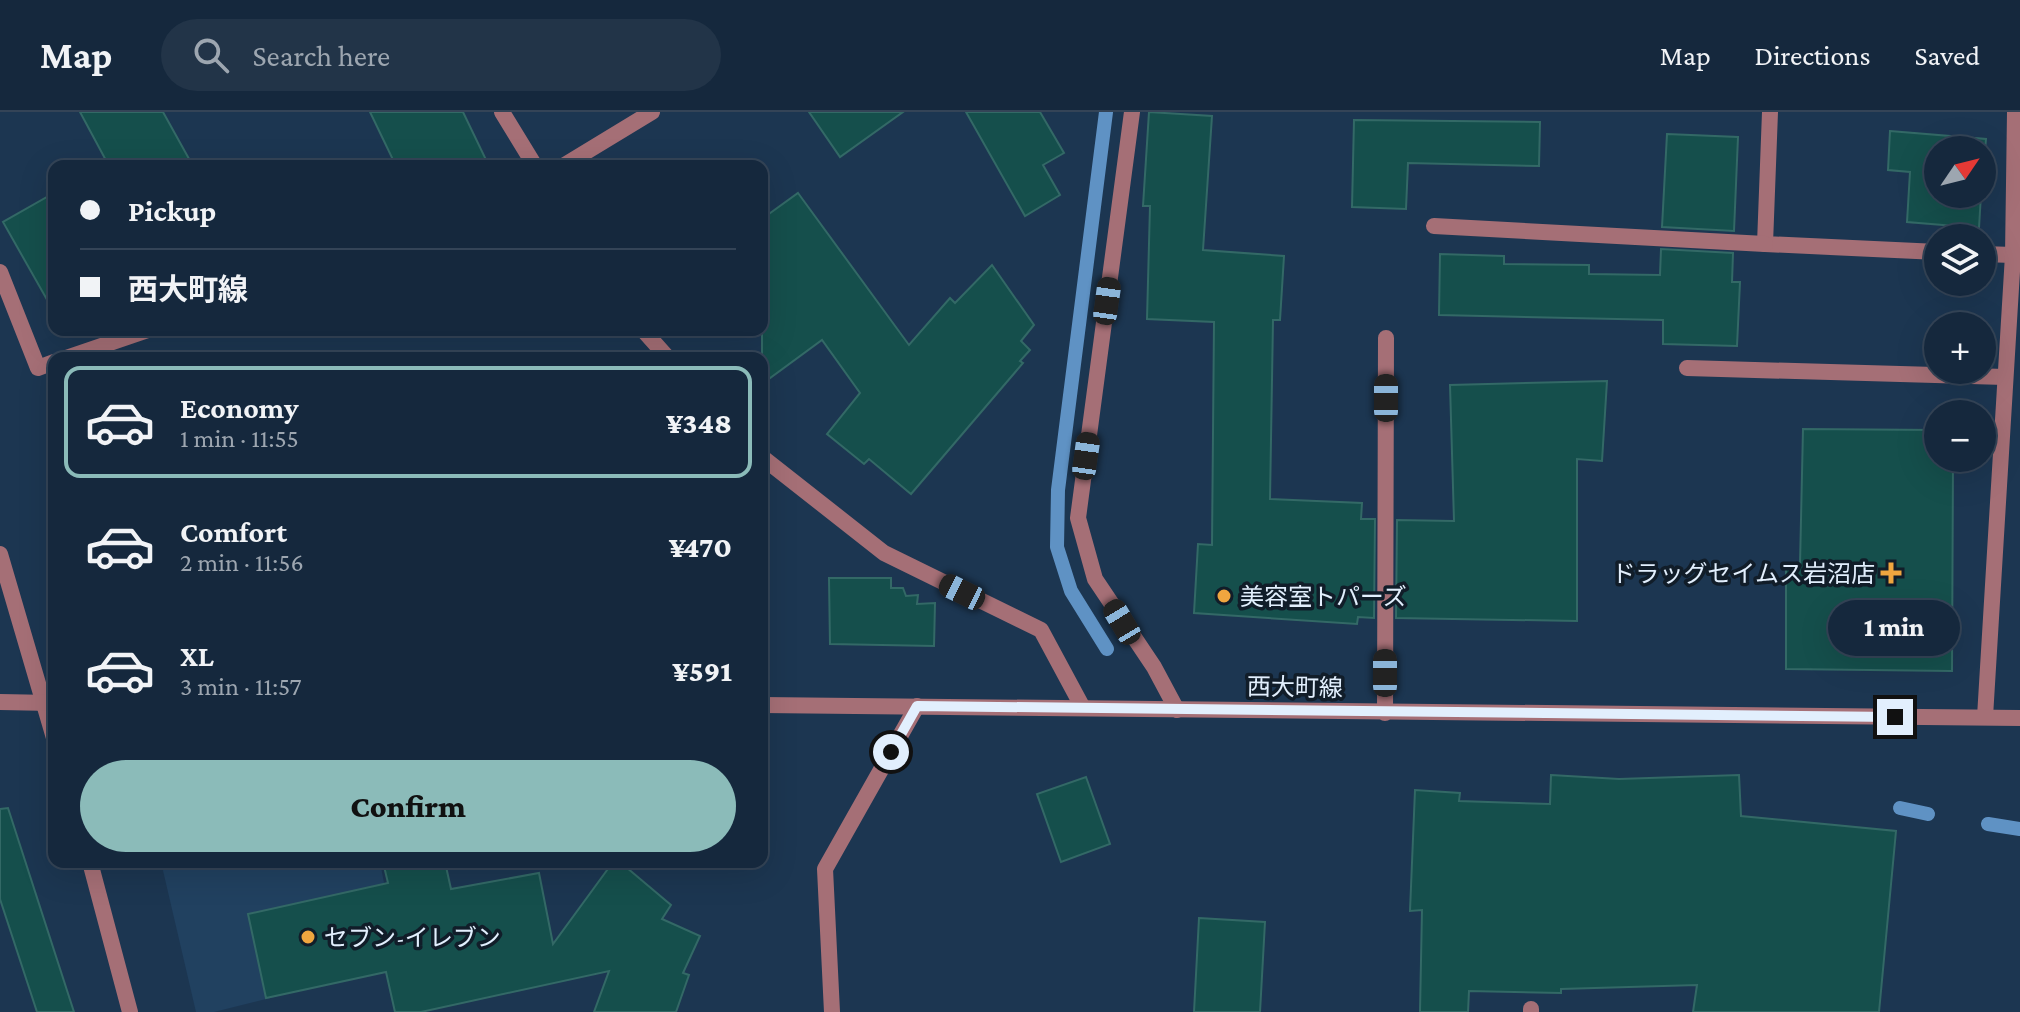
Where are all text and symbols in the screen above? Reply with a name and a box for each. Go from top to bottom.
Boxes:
search box [161,19,721,91]
icon: search [189,33,233,77]
text: Map [40,34,113,76]
text: Search here [253,39,390,72]
text: Map [1660,40,1711,71]
text: Directions [1755,40,1870,71]
text: Saved [1914,40,1980,71]
north arrow [1924,136,1996,208]
map controls [1924,136,1996,472]
text: Pickup [128,194,216,227]
button: layers [1924,224,1996,296]
text: 西大町線 [128,273,248,306]
car [1092,276,1122,326]
button: + [1924,312,1996,384]
car [1374,374,1398,422]
icon: car [84,386,156,458]
text: Economy [180,391,299,424]
button: − [1924,400,1996,472]
text: ¥348 [666,406,732,439]
text: 1 min · 11:55 [180,424,299,453]
car [1071,431,1101,481]
icon: car [84,510,156,582]
text: Comfort [180,515,287,548]
text: ¥470 [669,530,732,563]
text: 2 min · 11:56 [180,548,304,577]
place label: ドラッグセイムス岩沼店 [1611,560,1875,587]
marker: ドラッグセイムス岩沼店 [1882,564,1900,582]
car [935,571,989,613]
place label: 美容室トパーズ [1240,583,1407,610]
marker: 美容室トパーズ [1215,587,1233,605]
car [1099,595,1145,649]
callout: 1 min [1829,601,1961,657]
text: 1 min [1864,613,1924,642]
icon: car [84,634,156,706]
text: XL [180,639,214,672]
car [1373,649,1397,697]
text: ¥591 [672,654,732,687]
text: 3 min · 11:57 [180,672,302,701]
street label: 西大町線 [1247,673,1343,701]
route end [1877,699,1913,735]
route start [873,734,909,770]
button: Confirm [80,760,736,852]
place label: セブン-イレブン [324,924,501,951]
marker: セブン-イレブン [299,928,317,946]

